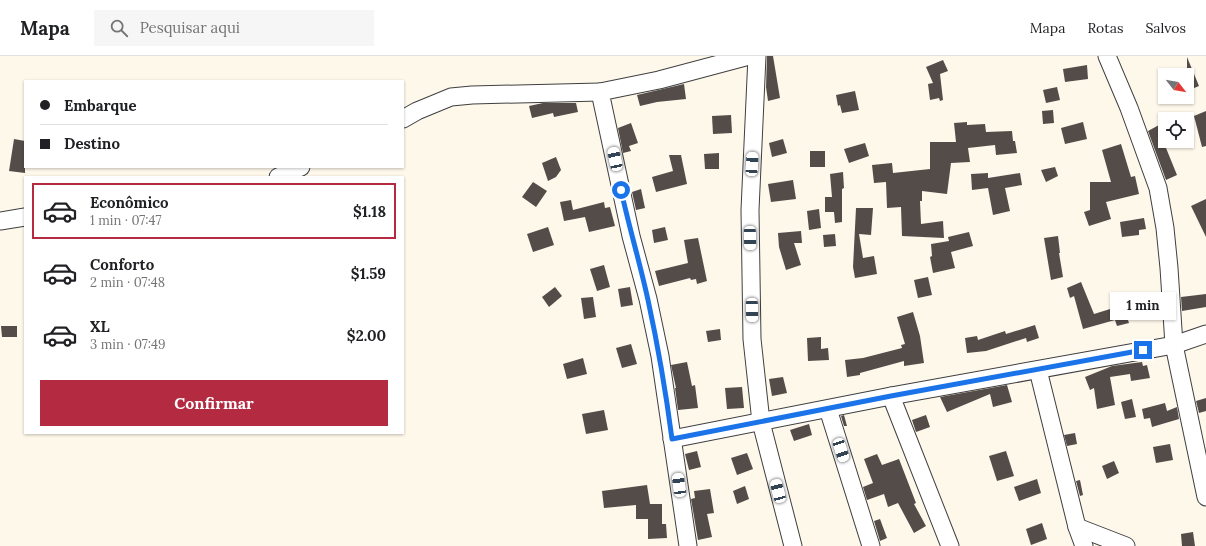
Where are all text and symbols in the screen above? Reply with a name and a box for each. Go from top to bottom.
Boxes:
search box [94,10,374,46]
text: Mapa [20,16,70,40]
icon: search [108,17,130,39]
text: Pesquisar aqui [140,18,240,37]
text: Mapa [1030,19,1065,37]
text: Rotas [1087,19,1123,37]
text: Salvos [1145,19,1186,37]
north arrow [1158,68,1194,104]
map controls [1158,68,1194,148]
text: Embarque [64,96,137,115]
button: locate [1158,112,1194,148]
text: Destino [64,134,120,153]
car [607,146,623,172]
car [745,152,759,176]
route start [612,181,630,199]
icon: car [42,193,78,229]
text: Econômico [90,193,169,212]
text: $1.18 [353,202,386,221]
text: 1 min · 07:47 [90,212,161,229]
car [744,226,756,250]
icon: car [42,255,78,291]
text: Conforto [90,255,154,274]
text: $1.59 [351,264,386,283]
text: 2 min · 07:48 [90,274,165,291]
callout: 1 min [1110,292,1176,320]
text: 1 min [1126,297,1160,314]
car [746,298,758,322]
icon: car [42,317,78,353]
text: XL [90,317,110,336]
text: $2.00 [347,326,386,345]
text: 3 min · 07:49 [90,336,166,353]
route end [1134,341,1152,359]
button: Confirmar [40,380,388,426]
car [832,437,850,463]
car [671,472,687,498]
car [769,478,787,504]

